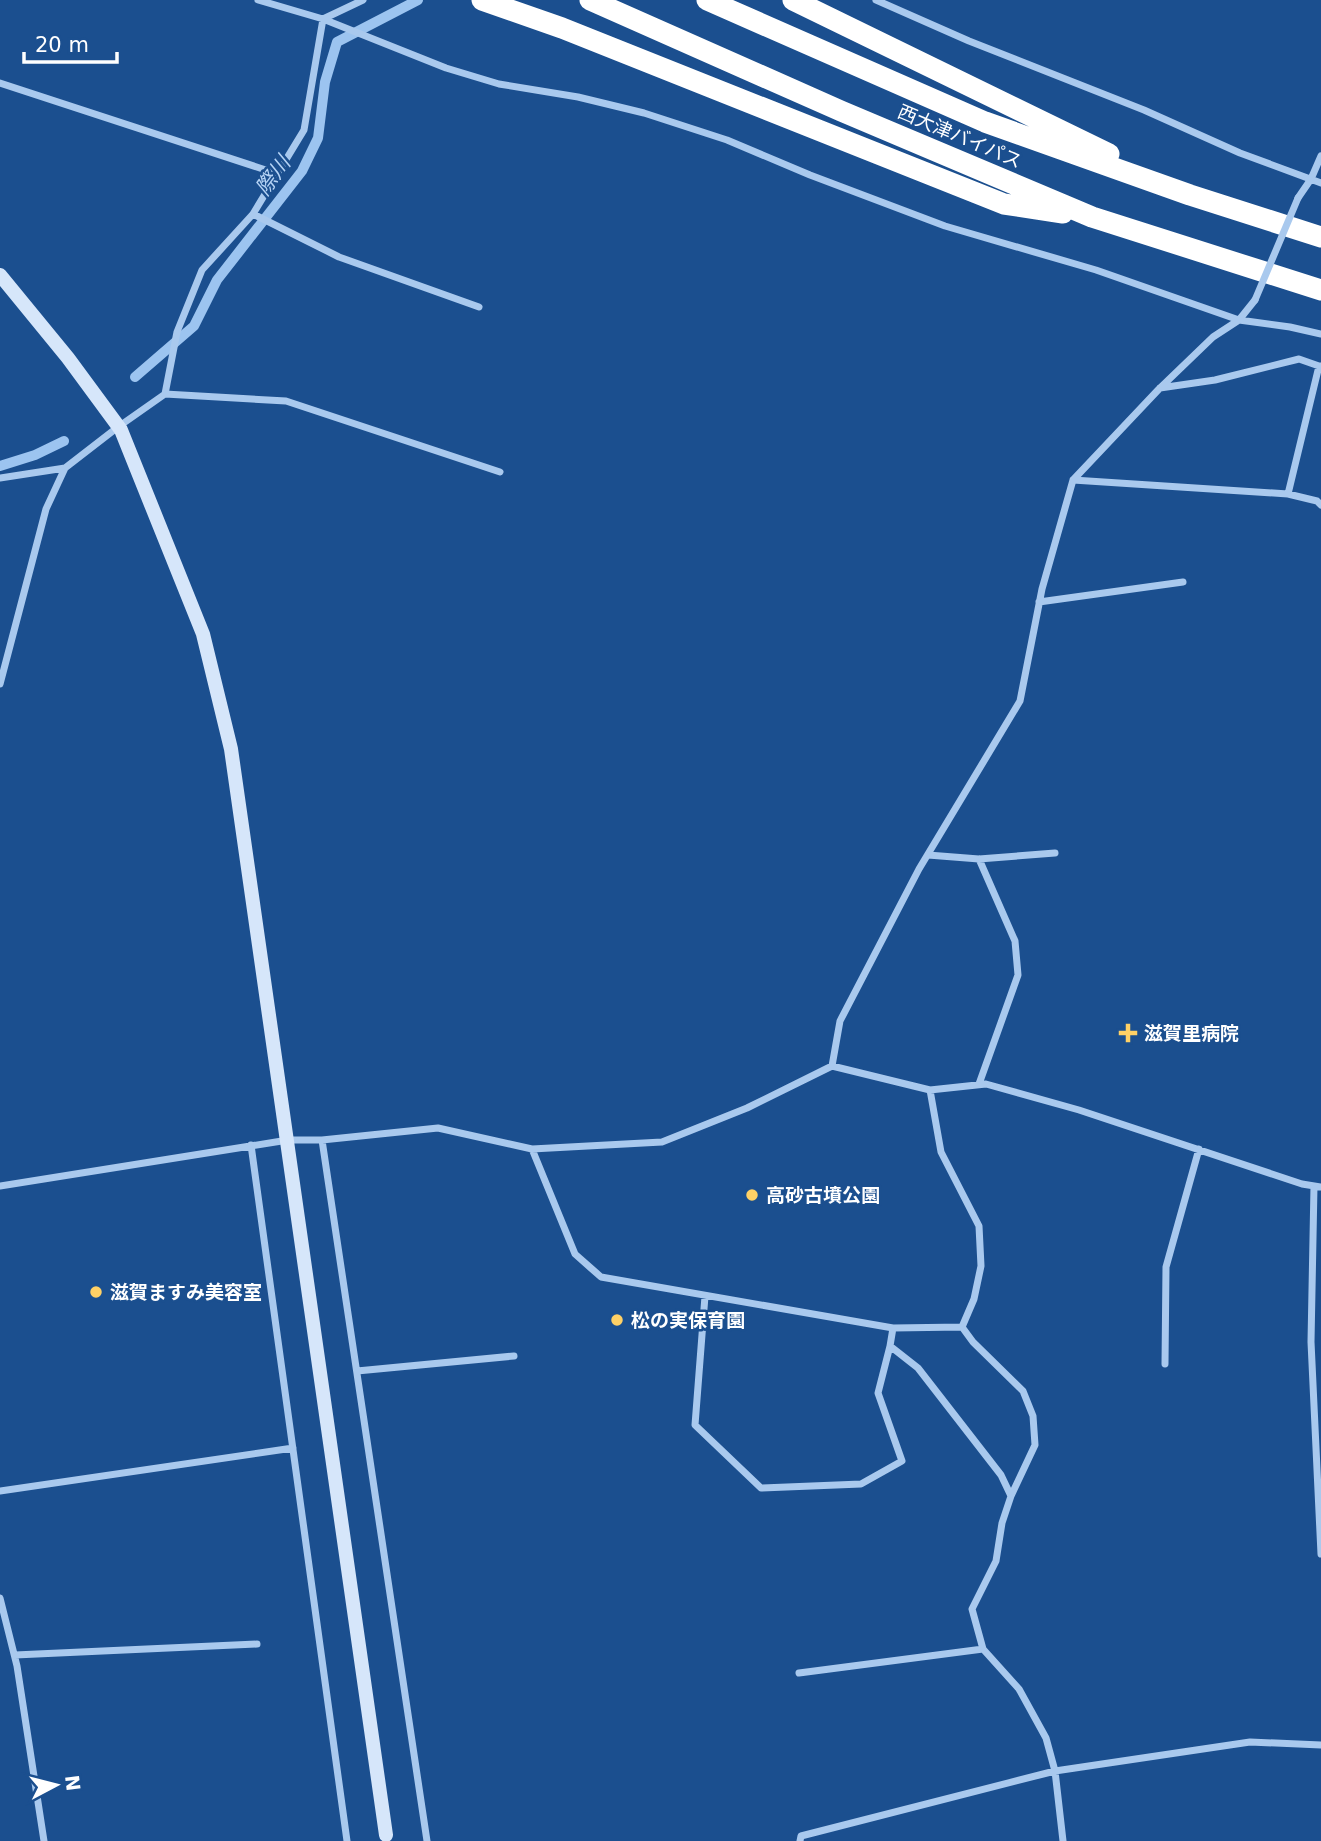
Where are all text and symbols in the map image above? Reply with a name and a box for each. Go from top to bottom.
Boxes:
scale bar [24,21,117,65]
text: 20 m [35,33,89,57]
street label: 西大津バイパス [895,100,1025,172]
water label: 際川 [251,150,296,200]
place label: 滋賀里病院 [1144,1022,1239,1044]
marker: 滋賀里病院 [1118,1023,1138,1043]
place label: 高砂古墳公園 [766,1184,880,1206]
marker: 高砂古墳公園 [744,1187,760,1203]
place label: 滋賀ますみ美容室 [110,1281,262,1303]
marker: 滋賀ますみ美容室 [88,1284,104,1300]
place label: 松の実保育園 [631,1309,745,1331]
marker: 松の実保育園 [609,1312,625,1328]
north arrow [21,1750,91,1820]
text: N [61,1774,85,1792]

